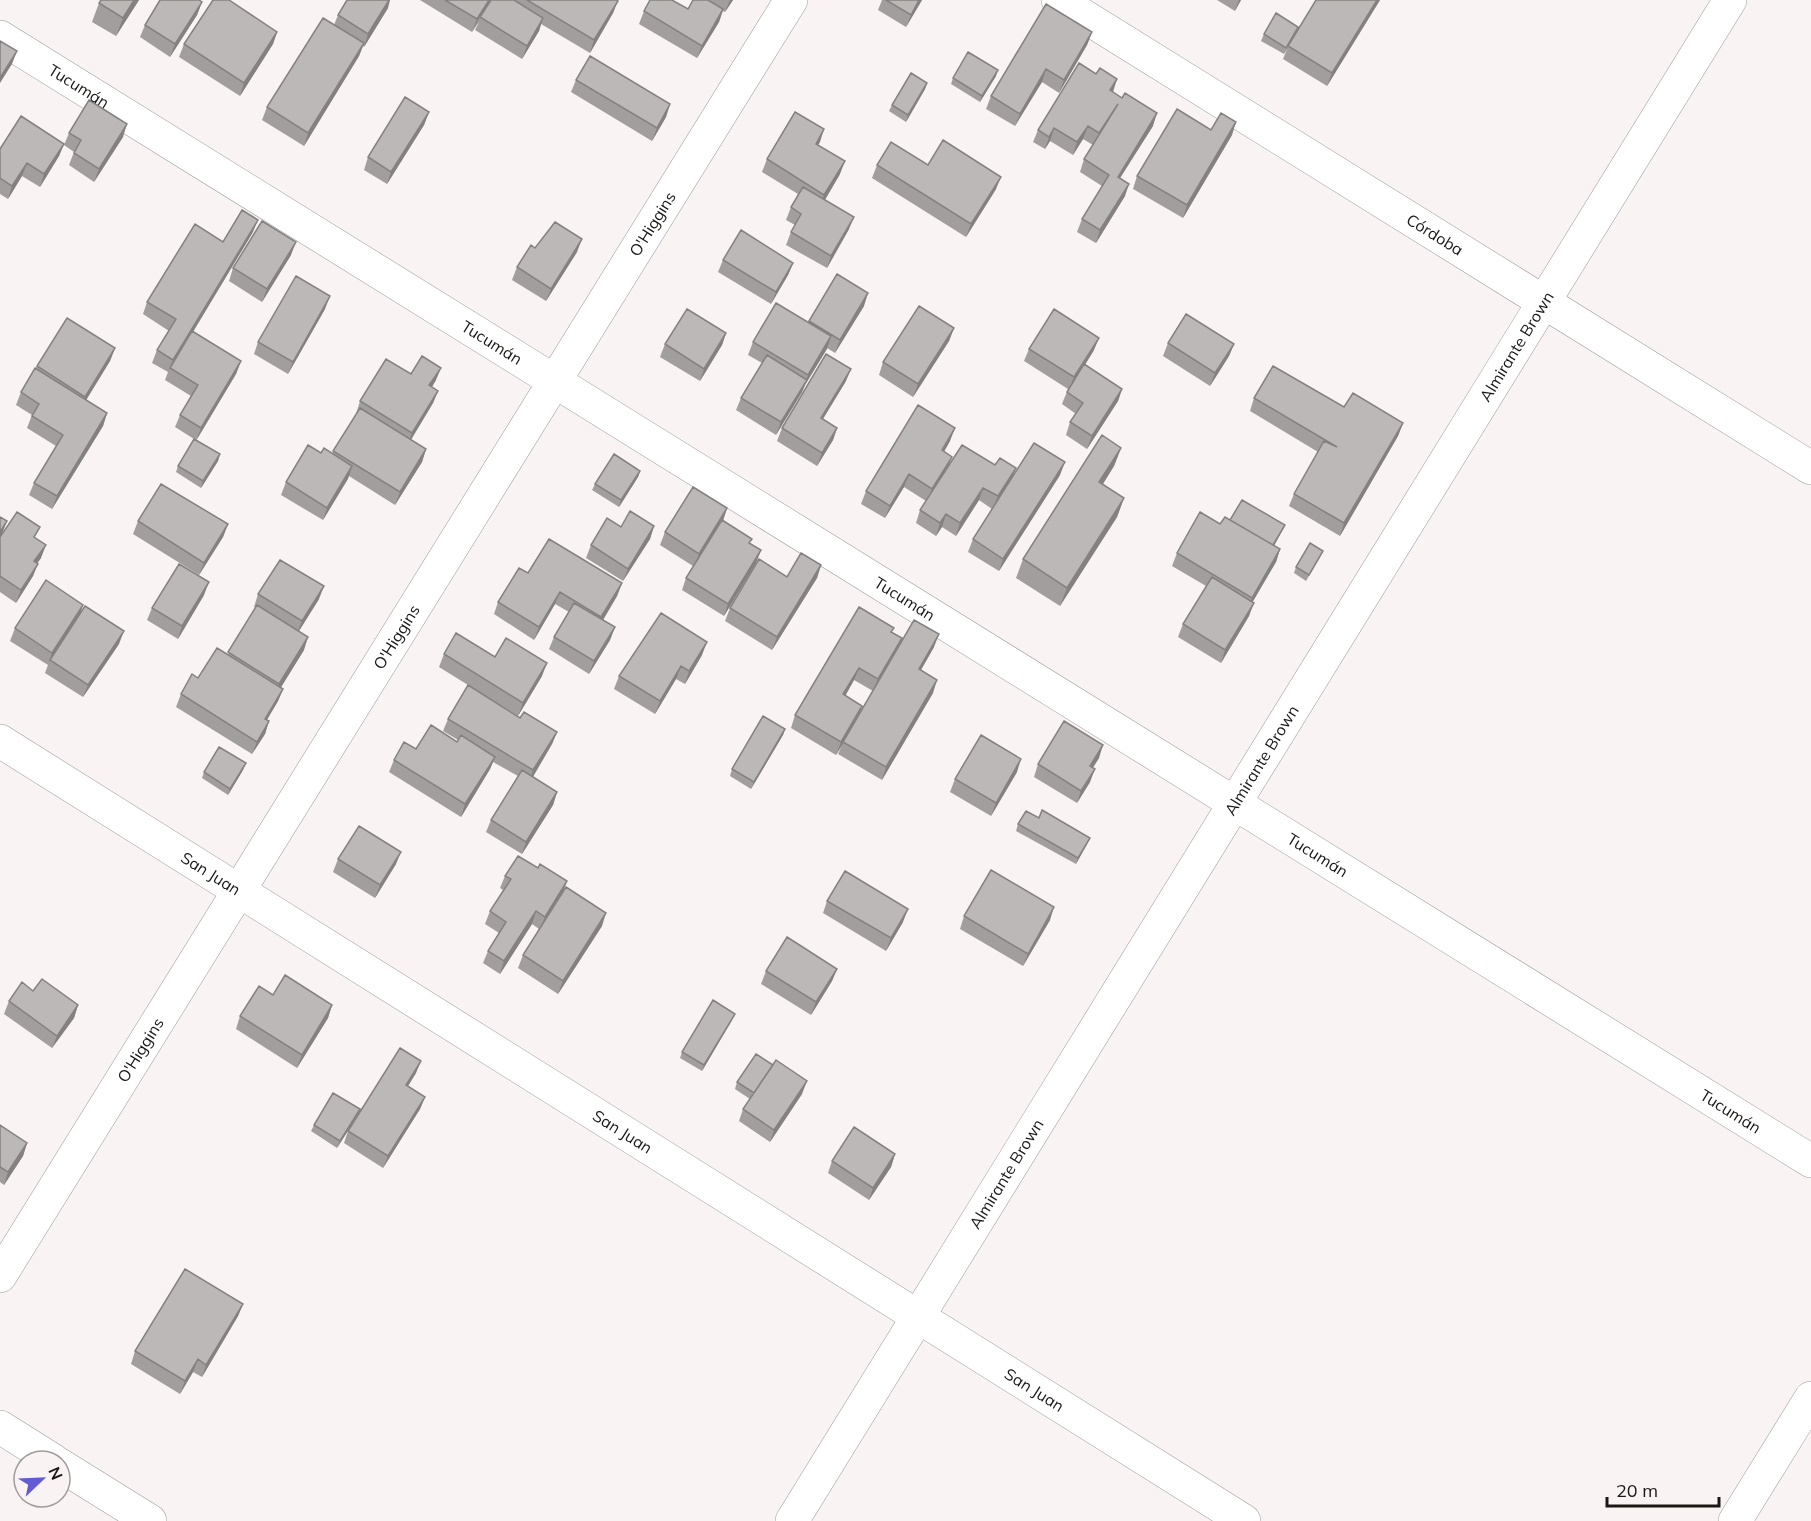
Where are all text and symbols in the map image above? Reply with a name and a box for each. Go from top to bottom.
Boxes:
street label: Tucumán [45,60,113,112]
street label: O'Higgins [625,188,680,260]
street label: Córdoba [1403,209,1467,260]
street label: Almirante Brown [1475,288,1558,405]
street label: Tucumán [458,316,526,369]
street label: Tucumán [871,572,939,625]
street label: O'Higgins [369,601,424,673]
street label: Almirante Brown [1220,701,1303,819]
street label: Tucumán [1284,828,1352,881]
street label: San Juan [177,847,245,899]
street label: O'Higgins [113,1014,168,1086]
street label: Tucumán [1697,1085,1765,1138]
street label: San Juan [589,1105,656,1158]
street label: Almirante Brown [965,1115,1048,1232]
street label: San Juan [1001,1363,1068,1416]
north arrow [12,1449,72,1509]
text: N [44,1464,67,1483]
scale bar [1607,1470,1720,1508]
text: 20 m [1616,1479,1658,1502]

